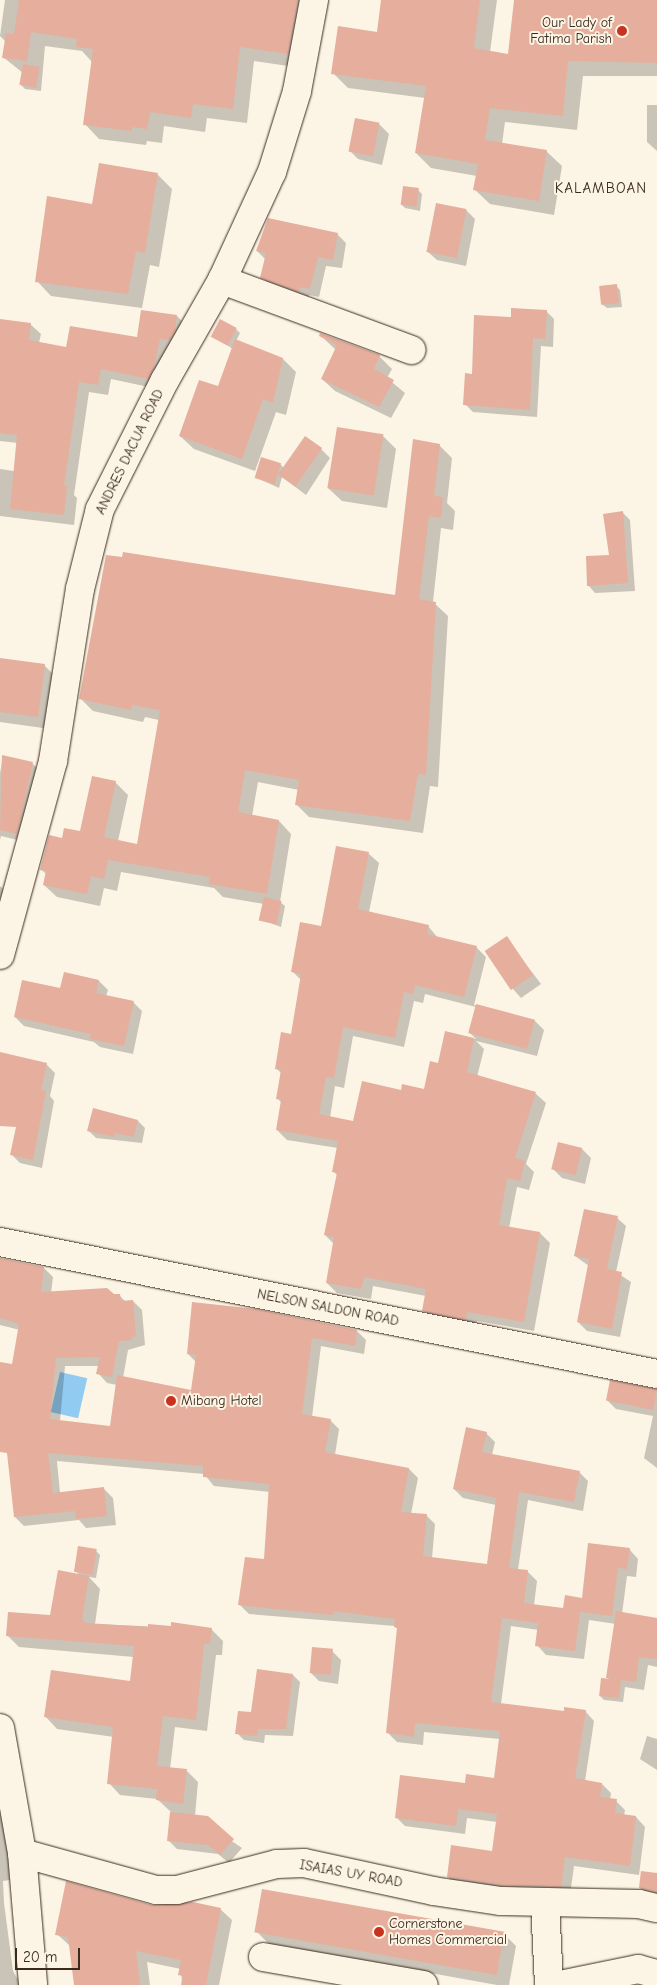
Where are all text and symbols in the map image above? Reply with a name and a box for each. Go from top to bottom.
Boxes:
place label: Our Lady of Fatima Parish [530,15,612,48]
marker: Our Lady of Fatima Parish [616,25,628,37]
district label: KALAMBOAN [554,180,648,198]
street label: ANDRES DACUA ROAD [92,387,168,517]
street label: NELSON SALDON ROAD [256,1286,400,1330]
place label: Mibang Hotel [181,1393,262,1409]
marker: Mibang Hotel [165,1395,177,1407]
street label: ISAIAS UY ROAD [298,1857,404,1891]
place label: Cornerstone Homes Commercial [389,1916,507,1948]
marker: Cornerstone Homes Commercial [373,1926,385,1938]
scale bar [18,1938,82,1970]
text: 20 m [23,1948,57,1966]

